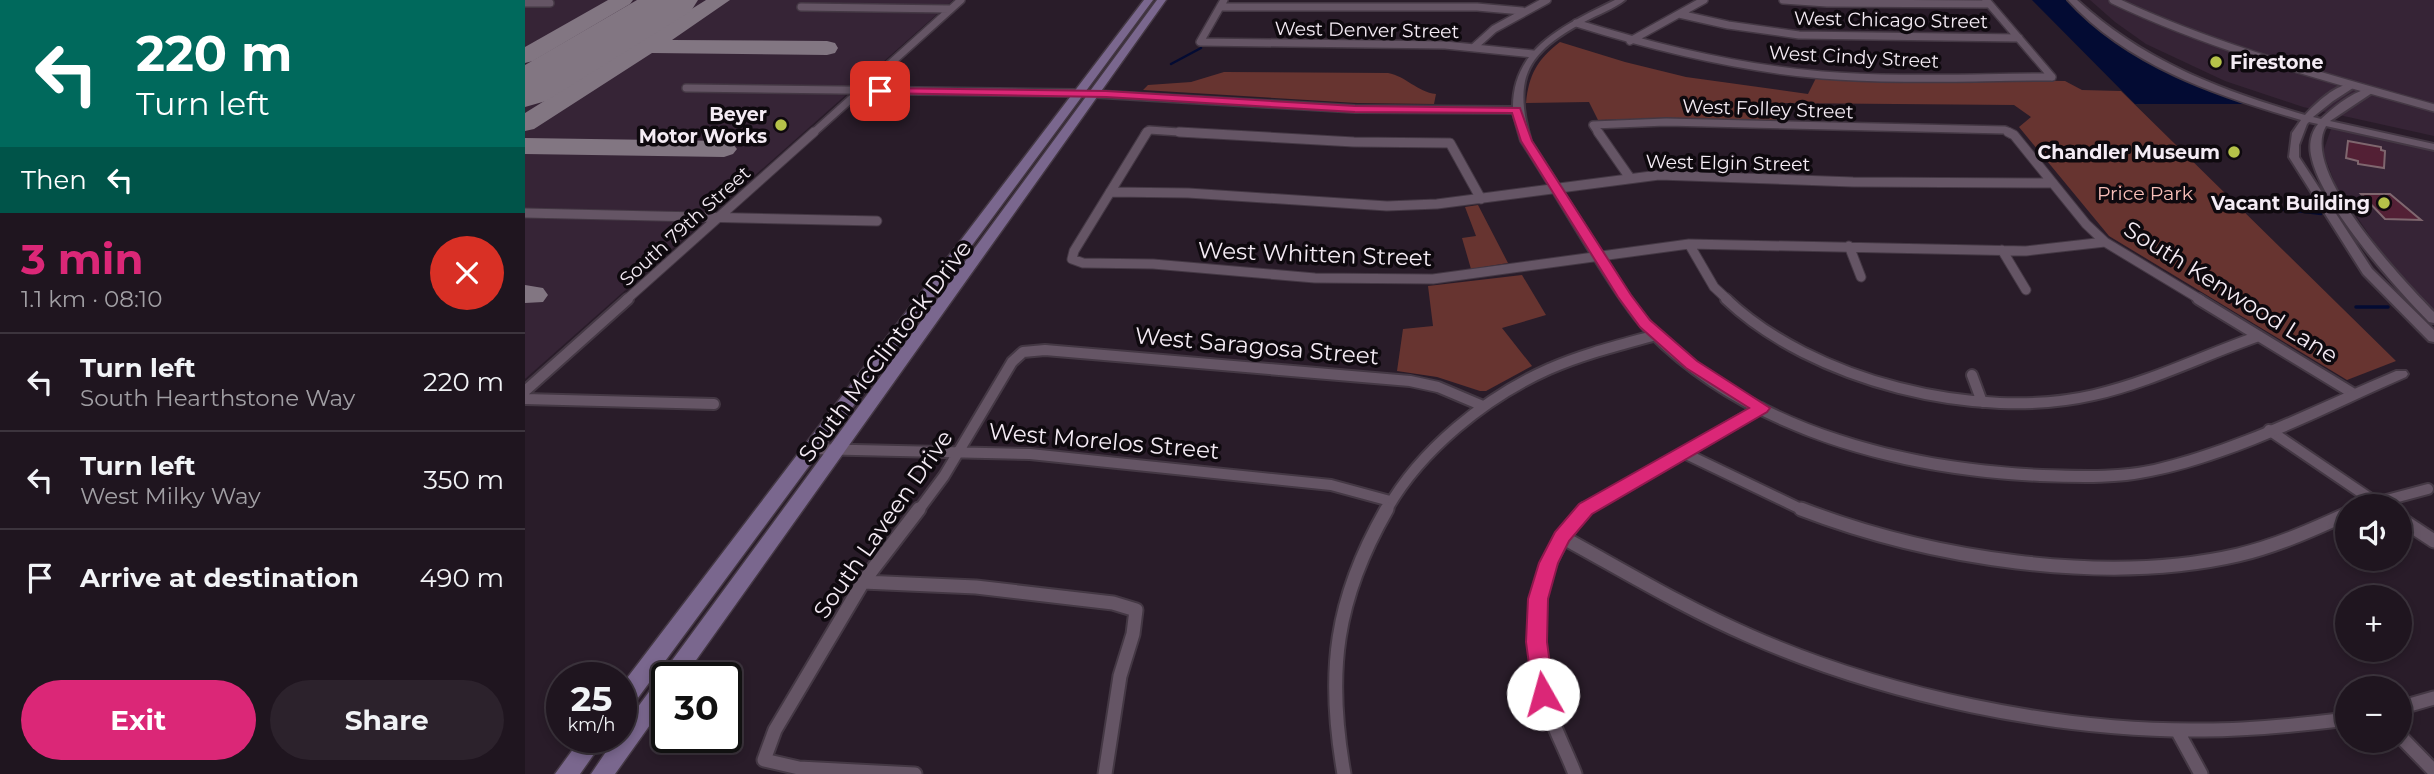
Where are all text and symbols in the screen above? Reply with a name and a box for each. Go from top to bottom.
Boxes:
street label: West Chicago Street [1794,7,1989,33]
street label: West Denver Street [1274,17,1460,43]
text: 220 m [136,24,292,83]
icon: left [21,28,112,119]
street label: West Cindy Street [1768,41,1940,73]
place label: Firestone [2230,51,2324,74]
marker: Firestone [2208,54,2224,70]
pin [850,61,910,121]
icon: arrive [861,72,899,110]
text: Turn left [136,84,270,123]
street label: West Folley Street [1682,95,1854,123]
place label: Beyer Motor Works [639,103,767,148]
marker: Beyer Motor Works [773,117,789,133]
place label: Chandler Museum [2038,141,2220,164]
marker: Chandler Museum [2226,144,2242,160]
street label: West Elgin Street [1645,150,1811,176]
icon: left [101,161,139,199]
street label: South 79th Street [615,161,755,291]
text: Then [21,164,87,196]
park label: Price Park [2097,182,2194,205]
place label: Vacant Building [2210,192,2370,215]
marker: Vacant Building [2376,195,2392,211]
street label: South Kenwood Lane [2119,215,2343,369]
text: 3 min [21,233,143,285]
street label: South McClintock Drive [793,235,977,467]
button: close [430,236,504,310]
street label: West Whitten Street [1197,236,1433,272]
text: 1.1 km · 08:10 [21,285,162,313]
street label: West Saragosa Street [1134,321,1380,371]
text: Turn left [80,352,196,384]
icon: left [21,363,59,401]
text: 220 m [423,366,504,398]
text: South Hearthstone Way [80,384,355,412]
street label: West Morelos Street [988,417,1220,465]
street label: South Laveen Drive [807,424,959,624]
text: Turn left [80,450,196,482]
icon: left [21,461,59,499]
text: 350 m [423,464,504,496]
text: West Milky Way [80,482,261,510]
map controls [2335,494,2412,753]
button: sound [2335,494,2412,571]
icon: arrive [21,559,59,597]
text: Arrive at destination [80,562,359,594]
text: 490 m [420,562,504,594]
button: + [2335,585,2412,662]
position arrow [1506,657,1580,731]
speed limit sign: 30 [651,662,742,753]
button: − [2335,676,2412,753]
text: 25 [571,677,612,720]
button: Exit [21,680,256,760]
button: Share [270,680,504,760]
text: km/h [567,714,616,736]

